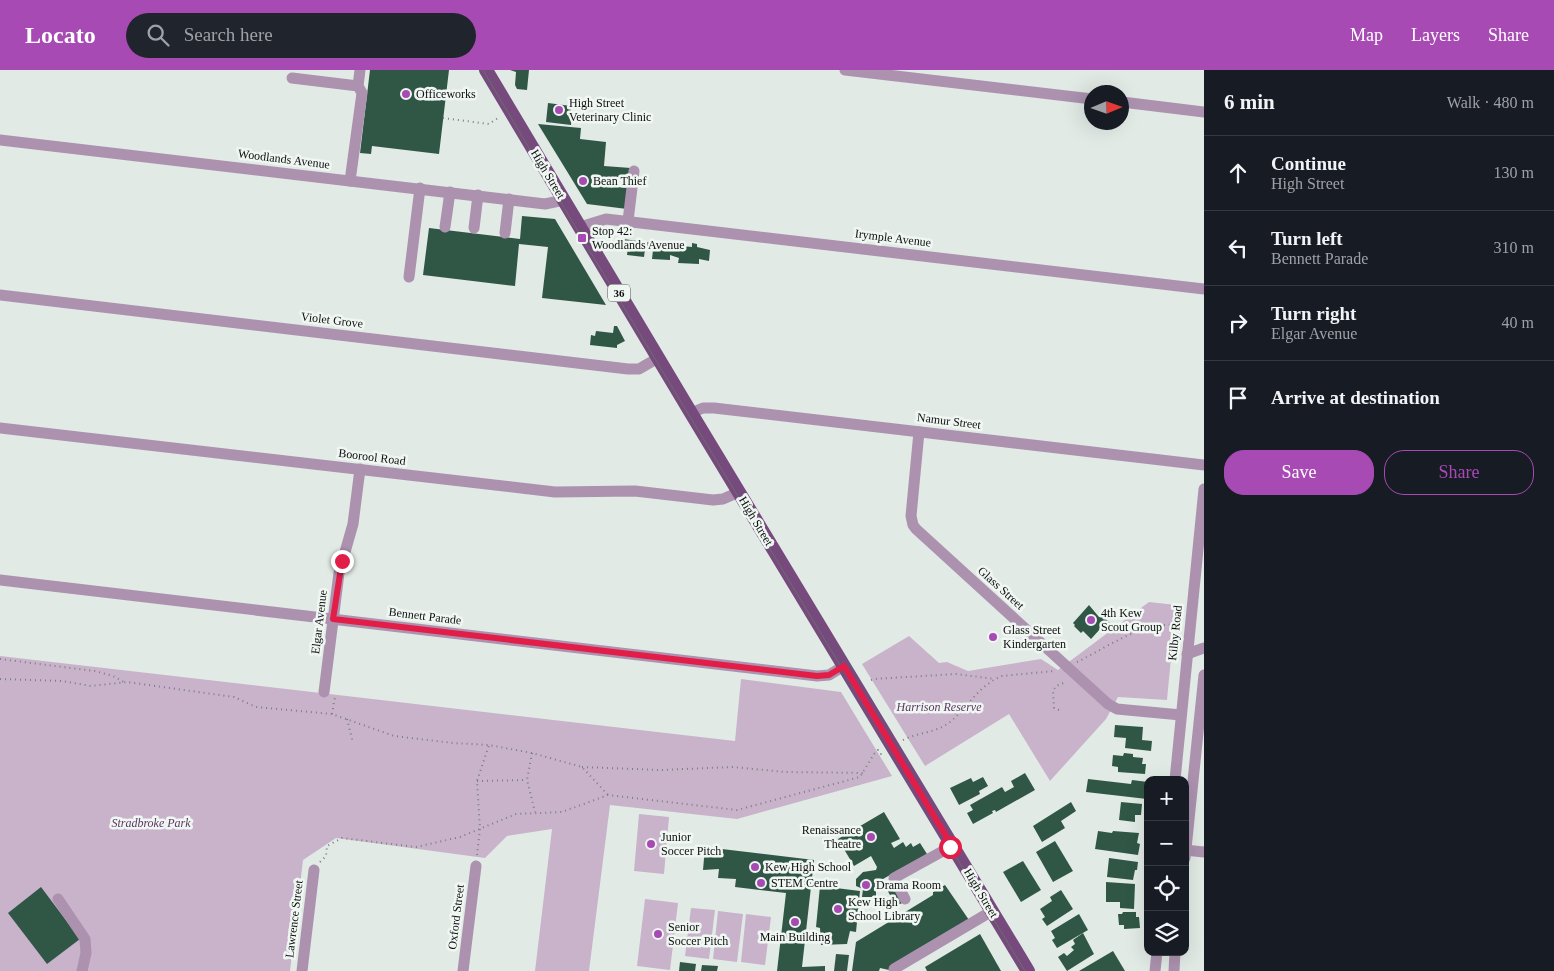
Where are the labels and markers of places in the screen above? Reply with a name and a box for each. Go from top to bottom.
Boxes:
place label: Officeworks [416,87,476,101]
marker: Officeworks [400,88,412,100]
place label: High Street Veterinary Clinic [569,96,651,124]
marker: High Street Veterinary Clinic [553,104,565,116]
place label: Bean Thief [593,174,646,188]
marker: Bean Thief [577,175,589,187]
place label: Stop 42: Woodlands Avenue [592,224,684,252]
marker: Stop 42: Woodlands Avenue [576,232,588,244]
place label: 4th Kew Scout Group [1101,606,1162,634]
marker: 4th Kew Scout Group [1085,614,1097,626]
place label: Glass Street Kindergarten [1003,623,1066,651]
marker: Glass Street Kindergarten [987,631,999,643]
place label: Renaissance Theatre [802,823,861,851]
place label: Junior Soccer Pitch [661,830,721,858]
marker: Renaissance Theatre [865,831,877,843]
marker: Junior Soccer Pitch [645,838,657,850]
place label: Kew High School [765,860,852,874]
marker: Kew High School [749,861,761,873]
place label: STEM Centre [771,876,838,890]
marker: STEM Centre [755,877,767,889]
place label: Drama Room [876,878,942,892]
marker: Drama Room [860,879,872,891]
place label: Kew High School Library [848,895,920,923]
marker: Kew High School Library [832,903,844,915]
marker: Main Building [789,916,801,928]
place label: Senior Soccer Pitch [668,920,728,948]
marker: Senior Soccer Pitch [652,928,664,940]
place label: Main Building [760,930,830,944]

